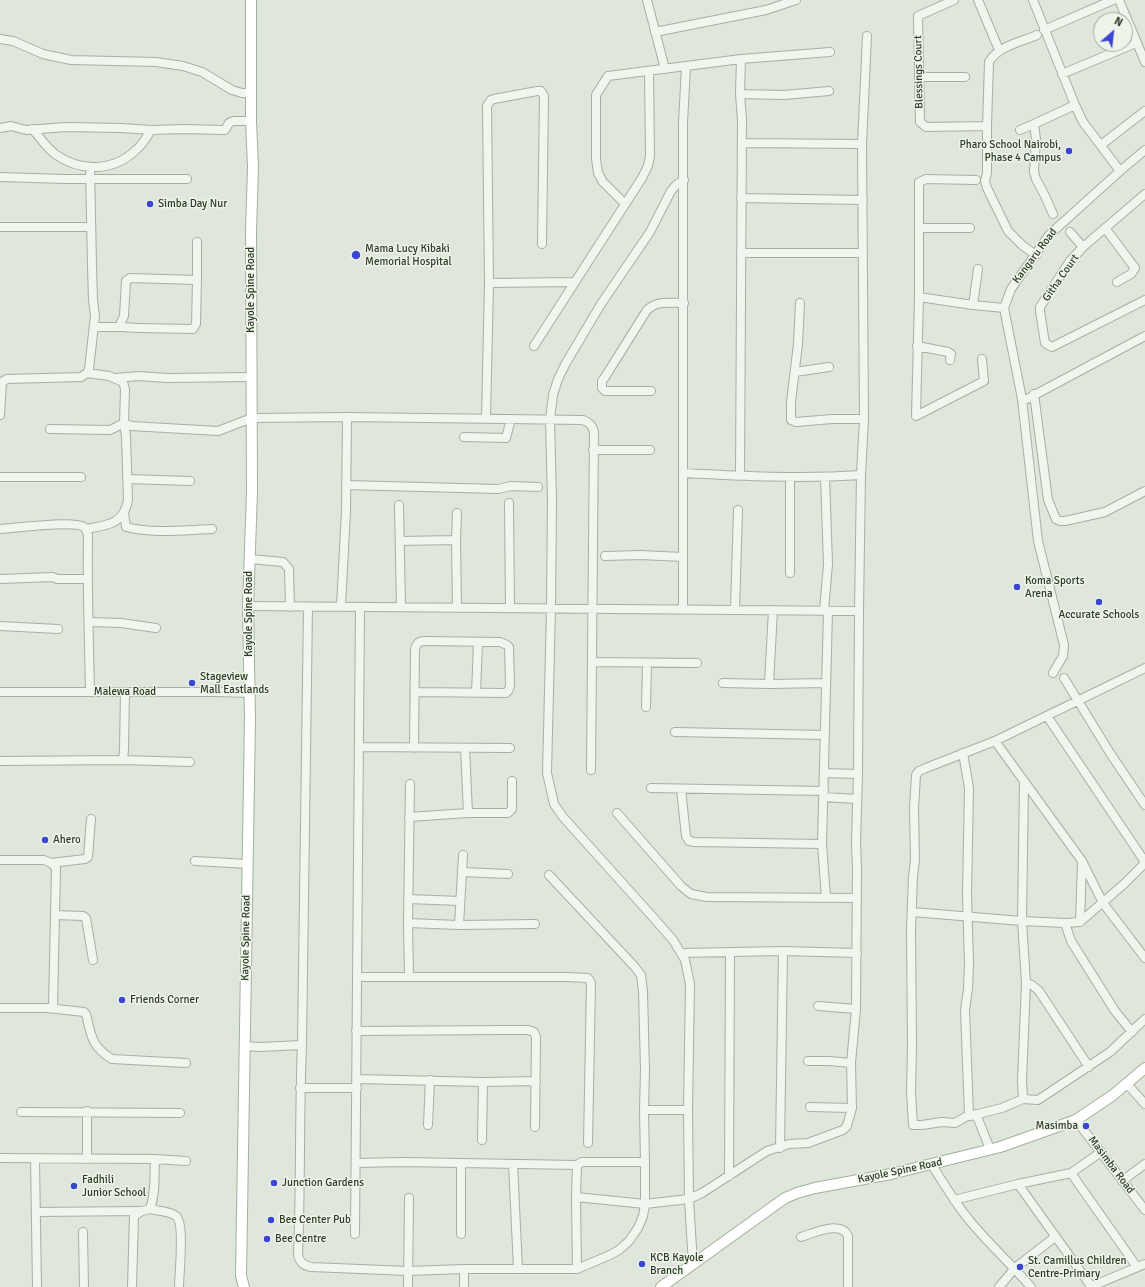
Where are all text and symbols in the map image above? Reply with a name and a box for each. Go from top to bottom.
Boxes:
north arrow [1093,12,1133,52]
text: N [1112,14,1125,29]
street label: Blessings Court [912,35,926,109]
place label: Pharo School Nairobi, Phase 4 Campus [959,138,1061,164]
marker: Pharo School Nairobi, Phase 4 Campus [1064,146,1074,156]
place label: Simba Day Nur [158,197,227,211]
marker: Simba Day Nur [145,199,155,209]
street label: Kangaru Road [1010,226,1060,286]
place label: Mama Lucy Kibaki Memorial Hospital [365,242,452,268]
street label: Kayole Spine Road [244,247,258,333]
marker: Mama Lucy Kibaki Memorial Hospital [350,249,362,261]
street label: Githa Court [1040,252,1082,304]
street label: Kayole Spine Road [242,571,256,657]
place label: Koma Sports Arena [1025,574,1084,600]
marker: Koma Sports Arena [1012,582,1022,592]
marker: Accurate Schools [1094,597,1104,607]
place label: Accurate Schools [1059,608,1139,622]
place label: Stageview Mall Eastlands [200,670,269,696]
marker: Stageview Mall Eastlands [187,678,197,688]
street label: Malewa Road [94,685,156,699]
place label: Ahero [53,833,81,847]
marker: Ahero [40,835,50,845]
street label: Kayole Spine Road [239,895,253,981]
place label: Friends Corner [130,993,199,1007]
marker: Friends Corner [117,995,127,1005]
place label: Masimba [1036,1119,1078,1133]
marker: Masimba [1081,1121,1091,1131]
street label: Masimba Road [1085,1134,1137,1196]
street label: Kayole Spine Road [856,1156,944,1186]
place label: Fadhili Junior School [82,1173,146,1199]
place label: Junction Gardens [282,1176,364,1190]
marker: Junction Gardens [269,1178,279,1188]
marker: Fadhili Junior School [69,1181,79,1191]
place label: Bee Center Pub [279,1213,351,1227]
marker: Bee Center Pub [266,1215,276,1225]
place label: Bee Centre [275,1232,326,1246]
marker: Bee Centre [262,1234,272,1244]
place label: KCB Kayole Branch [650,1251,704,1277]
place label: St. Camillus Children Centre-Primary [1028,1254,1127,1280]
marker: KCB Kayole Branch [637,1259,647,1269]
marker: St. Camillus Children Centre-Primary [1015,1262,1025,1272]

